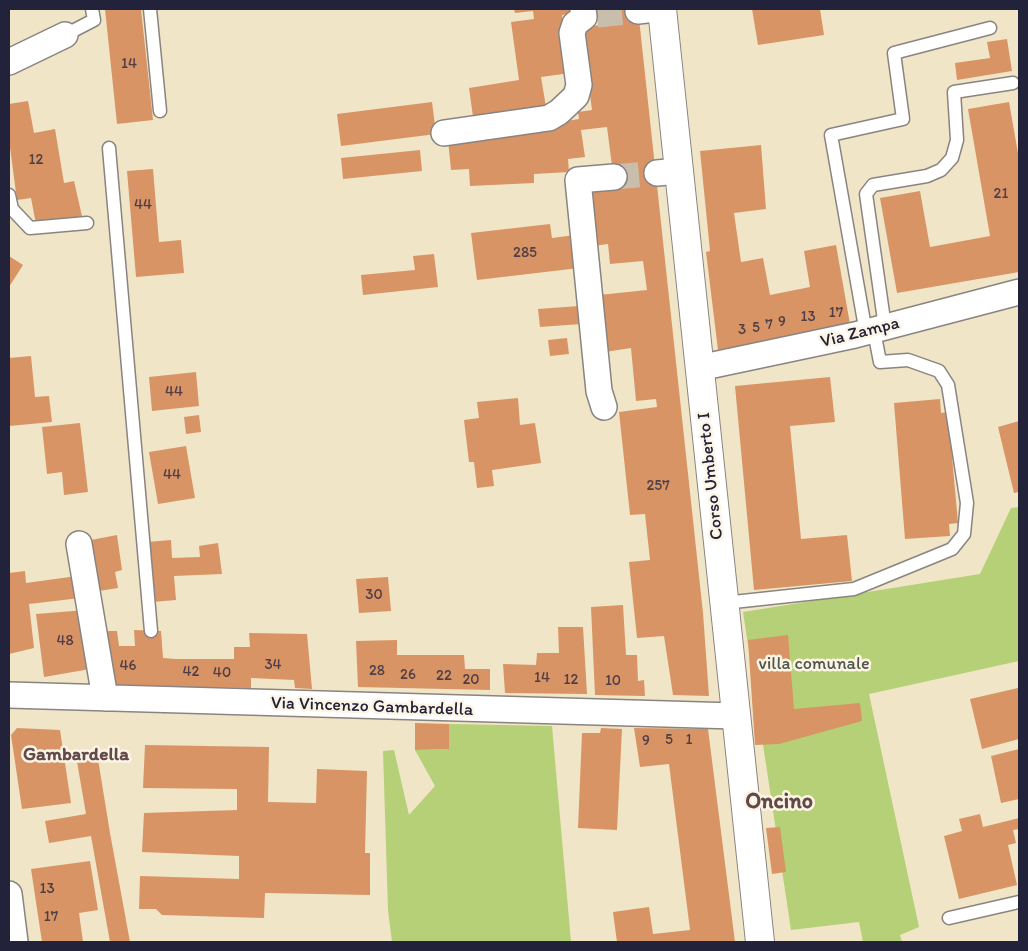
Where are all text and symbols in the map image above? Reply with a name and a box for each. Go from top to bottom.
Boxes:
house number: 14 [121,55,137,73]
house number: 12 [29,151,43,169]
house number: 21 [994,185,1008,203]
house number: 44 [134,196,152,214]
house number: 285 [513,244,537,262]
house number: 17 [829,304,843,322]
house number: 13 [800,308,816,326]
house number: 9 [778,313,786,331]
street label: Via Zampa [818,313,902,353]
house number: 7 [765,316,773,334]
house number: 5 [752,319,760,337]
house number: 3 [738,321,746,339]
house number: 44 [165,383,183,401]
street label: Corso Umberto I [694,411,728,541]
house number: 44 [163,466,181,484]
house number: 257 [646,477,670,495]
house number: 30 [365,586,383,604]
house number: 48 [56,632,74,650]
park label: villa comunale [758,653,870,675]
house number: 34 [264,656,282,674]
house number: 46 [120,657,136,675]
house number: 28 [369,662,385,680]
house number: 42 [183,663,199,681]
house number: 40 [213,664,231,682]
house number: 26 [400,666,416,684]
house number: 22 [436,667,452,685]
house number: 14 [534,669,550,687]
house number: 20 [462,671,480,689]
house number: 12 [564,671,578,689]
house number: 10 [605,672,621,690]
street label: Via Vincenzo Gambardella [270,693,474,721]
house number: 5 [665,731,673,749]
house number: 1 [686,731,692,749]
house number: 9 [642,732,650,750]
district label: Gambardella [23,744,129,766]
district label: Oncino [745,789,813,815]
house number: 13 [39,880,55,898]
house number: 17 [44,908,58,926]

